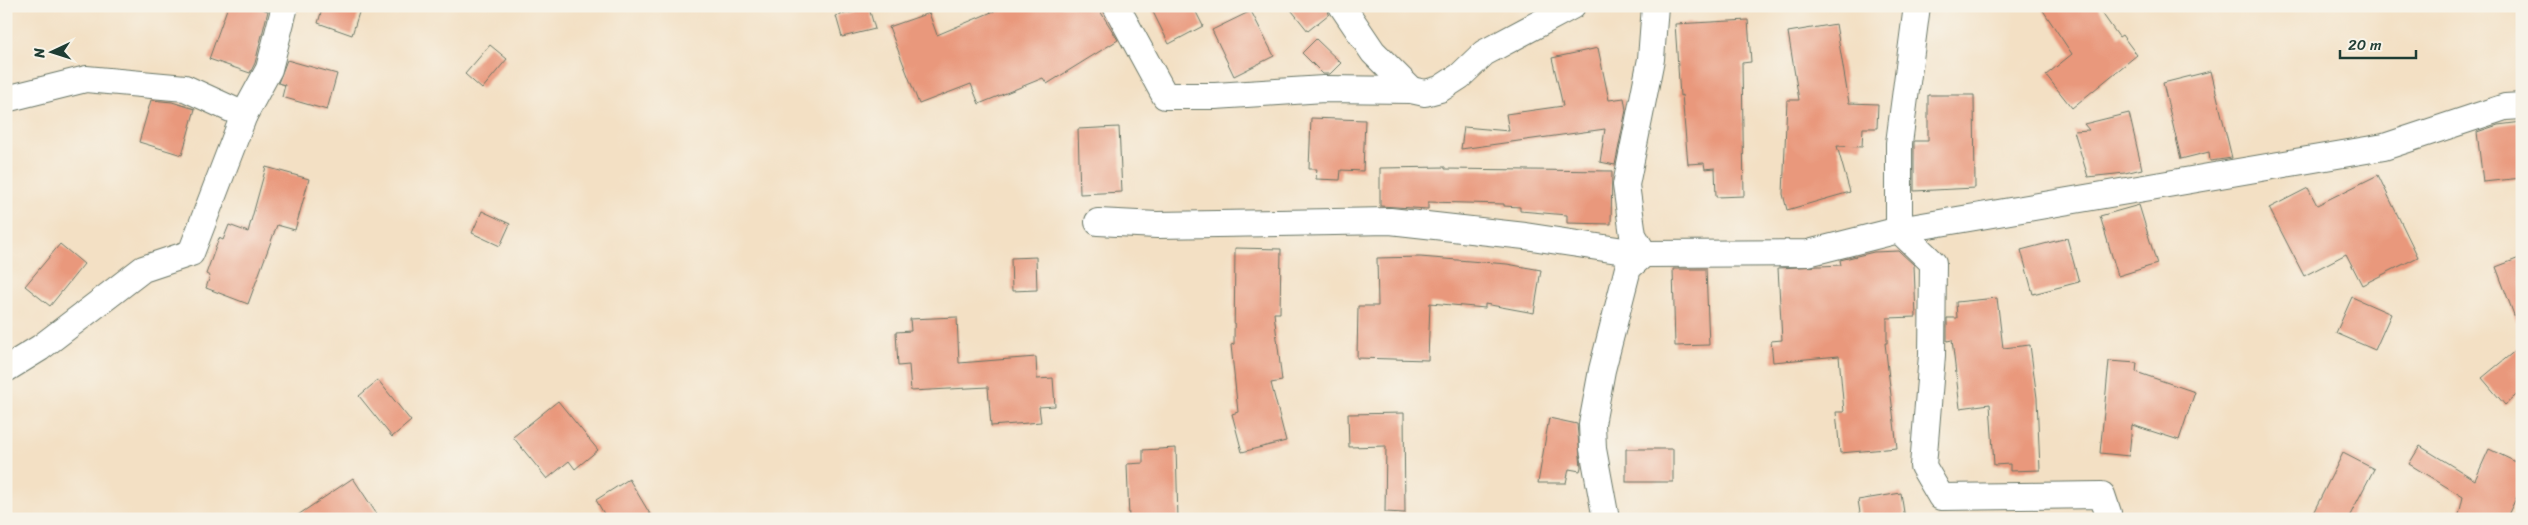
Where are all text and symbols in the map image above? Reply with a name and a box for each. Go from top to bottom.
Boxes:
north arrow [28,28,78,78]
scale bar [2340,28,2417,60]
text: 20 m [2348,32,2382,58]
text: N [27,47,52,60]

